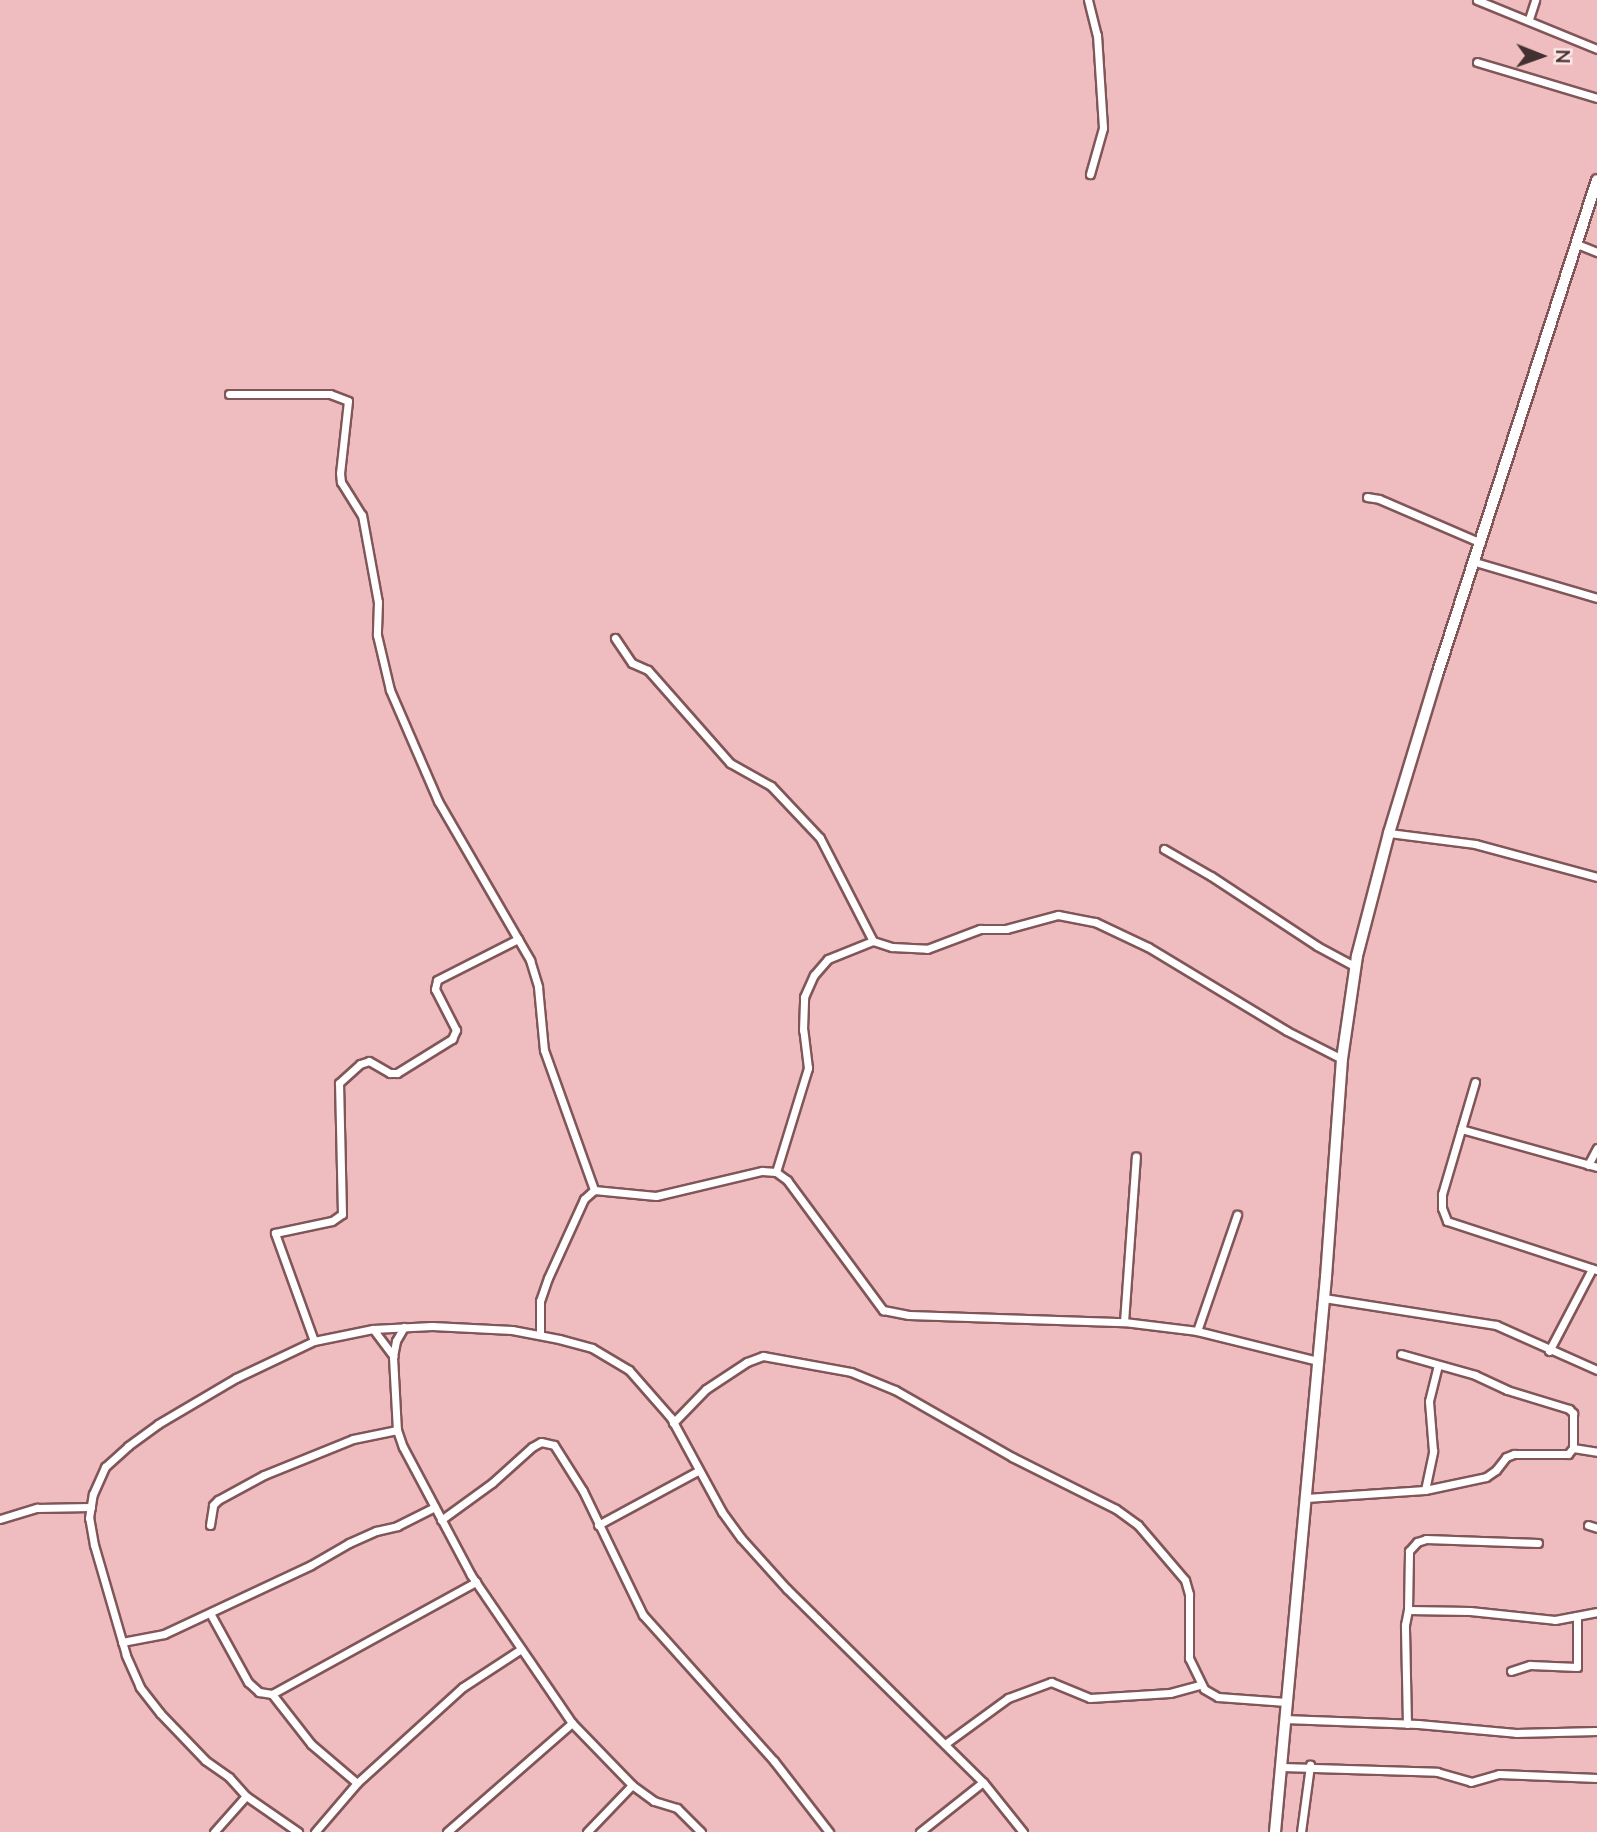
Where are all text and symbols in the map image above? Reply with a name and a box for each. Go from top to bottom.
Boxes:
north arrow [1506,21,1576,91]
text: N [1549,49,1575,64]

